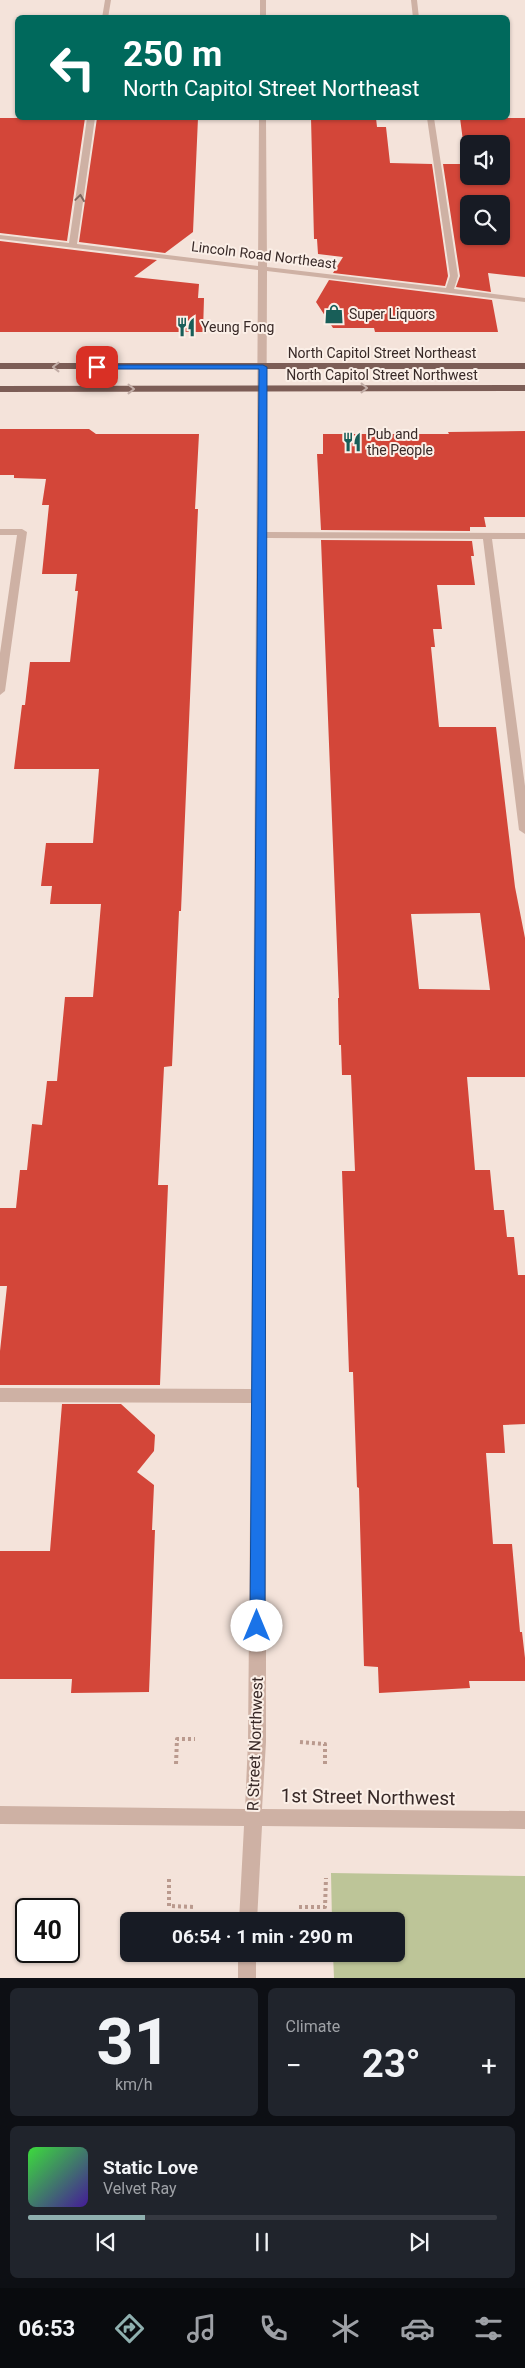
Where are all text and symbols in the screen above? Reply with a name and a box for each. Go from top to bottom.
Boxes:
text: 250 m [123,34,222,75]
icon: left [40,35,105,100]
text: North Capitol Street Northeast [123,76,420,101]
map controls [460,135,510,245]
button: sound [460,135,510,185]
one-way arrow [74,193,85,201]
button: search [460,195,510,245]
street label: Lincoln Road Northeast [190,238,338,272]
shop icon: Super Liquors [323,303,345,325]
place label: Super Liquors [349,306,435,322]
restaurant icon: Yeung Fong [175,316,197,338]
place label: Yeung Fong [201,319,274,335]
street label: North Capitol Street Northeast [288,345,477,361]
pin [76,346,118,388]
icon: arrive [83,353,111,381]
one-way arrow [52,362,60,372]
street label: North Capitol Street Northwest [286,367,478,383]
one-way arrow [360,383,368,393]
one-way arrow [128,384,136,394]
place label: Pub and the People [367,426,433,458]
restaurant icon: Pub and the People [341,431,363,453]
position arrow [230,1599,282,1651]
street label: R Street Northwest [243,1677,267,1811]
street label: 1st Street Northwest [281,1784,455,1810]
speed limit sign: 40 [15,1898,80,1963]
text: 06:54 · 1 min · 290 m [172,1925,353,1948]
text: 31 [96,2004,171,2080]
text: Climate [286,2017,340,2036]
text: 23° [362,2042,421,2086]
text: − [286,2049,302,2082]
text: + [481,2049,497,2082]
text: km/h [115,2075,153,2094]
text: Static Love [103,2156,198,2179]
text: Velvet Ray [103,2179,177,2198]
icon: previous [92,2228,120,2256]
icon: pause [248,2228,276,2256]
icon: next [405,2228,433,2256]
icon: directions [112,2311,147,2346]
icon: music [184,2311,219,2346]
icon: phone [256,2311,291,2346]
icon: climate [328,2311,363,2346]
icon: car [400,2311,435,2346]
icon: filters [471,2311,506,2346]
text: 06:53 [18,2316,75,2341]

